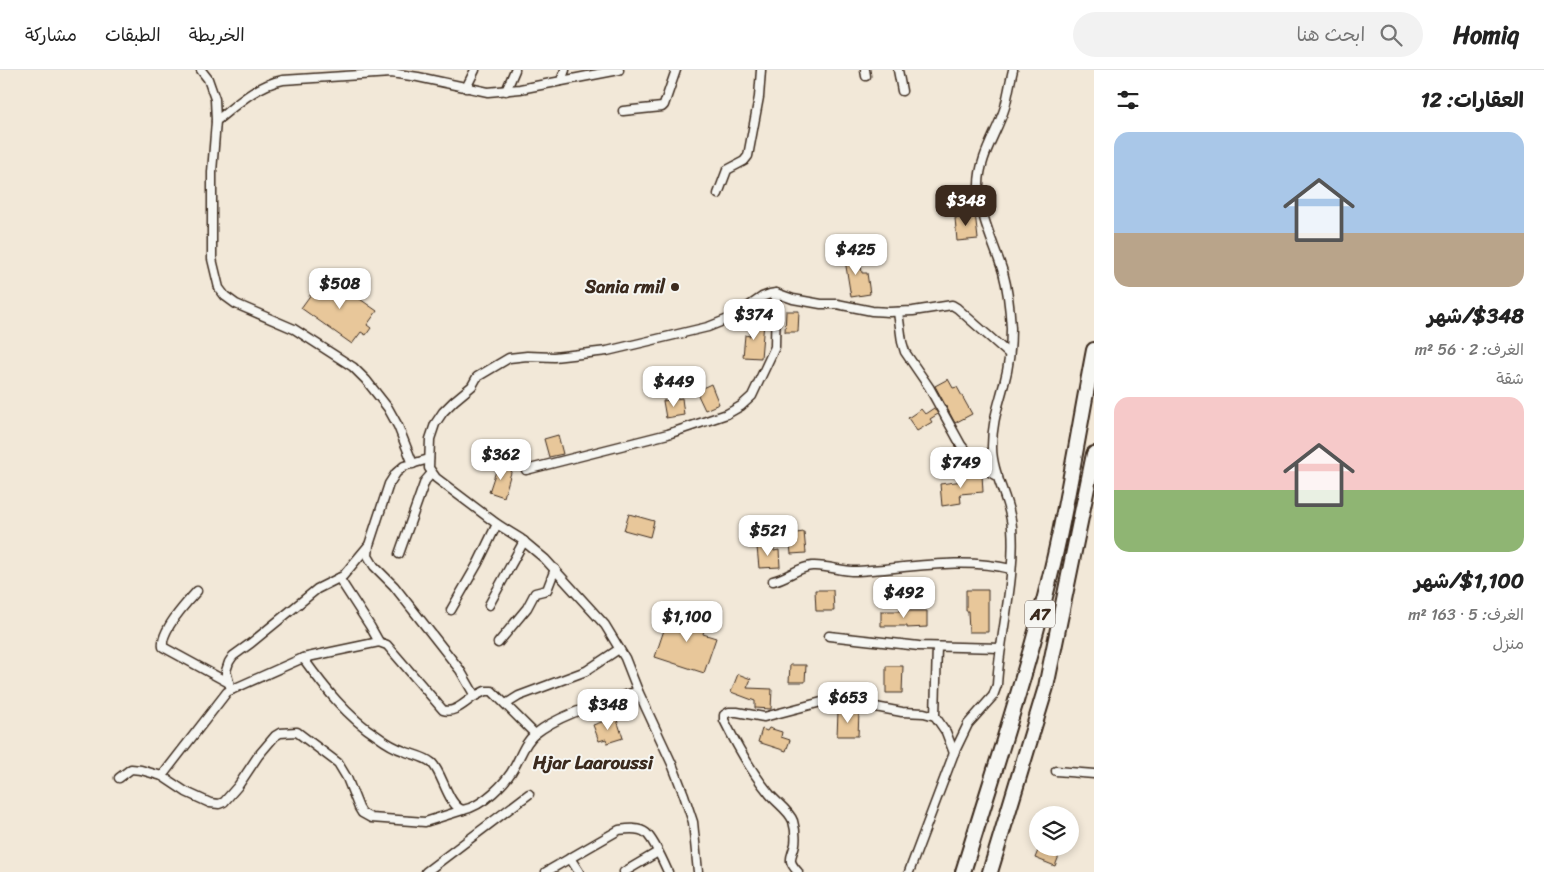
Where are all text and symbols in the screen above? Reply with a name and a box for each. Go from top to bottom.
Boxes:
search box [1073,12,1423,57]
text: Homiq [1453,14,1519,56]
text: ابحث هنا [1297,18,1365,51]
text: مشاركة [25,19,77,51]
text: الطبقات [105,19,161,51]
text: الخريطة [189,19,245,51]
icon: search [1377,21,1405,49]
text: العقارات: 12 [1421,81,1524,119]
icon: filters [1114,86,1142,114]
icon: home [1274,165,1364,255]
pin: $348 [936,184,996,227]
text: $348 [946,186,986,215]
pin: $425 [826,234,886,276]
text: $425 [836,235,876,264]
pin: $508 [310,268,370,310]
text: $508 [320,269,360,298]
place label: Sania rmil [584,271,666,303]
marker: Sania rmil [669,281,681,293]
text: $348/شهر [1427,297,1524,335]
pin: $374 [724,298,784,341]
text: $374 [735,300,773,329]
text: الغرف: 2 · 56 m² [1415,335,1524,364]
text: شقة [1496,364,1524,393]
pin: $449 [644,366,704,408]
text: $449 [654,367,694,396]
icon: home [1274,430,1364,520]
pin: $362 [471,438,531,481]
text: $362 [482,440,520,469]
pin: $749 [931,446,991,489]
text: $749 [941,448,981,477]
pin: $521 [738,514,798,557]
text: $521 [750,516,786,545]
text: $1,100/شهر [1414,562,1524,600]
pin: $492 [874,576,934,619]
text: $492 [884,578,924,607]
pin: $1,100 [646,600,728,643]
road number: A7 [1025,600,1055,628]
text: الغرف: 5 · 163 m² [1408,600,1524,629]
text: $1,100 [662,602,712,631]
text: منزل [1492,629,1524,658]
pin: $653 [818,682,878,724]
text: $653 [829,683,867,712]
pin: $348 [578,688,638,731]
text: $348 [588,690,628,719]
district label: Hjar Laaroussi [532,746,654,779]
map controls [1029,806,1079,856]
button: layers [1029,806,1079,856]

